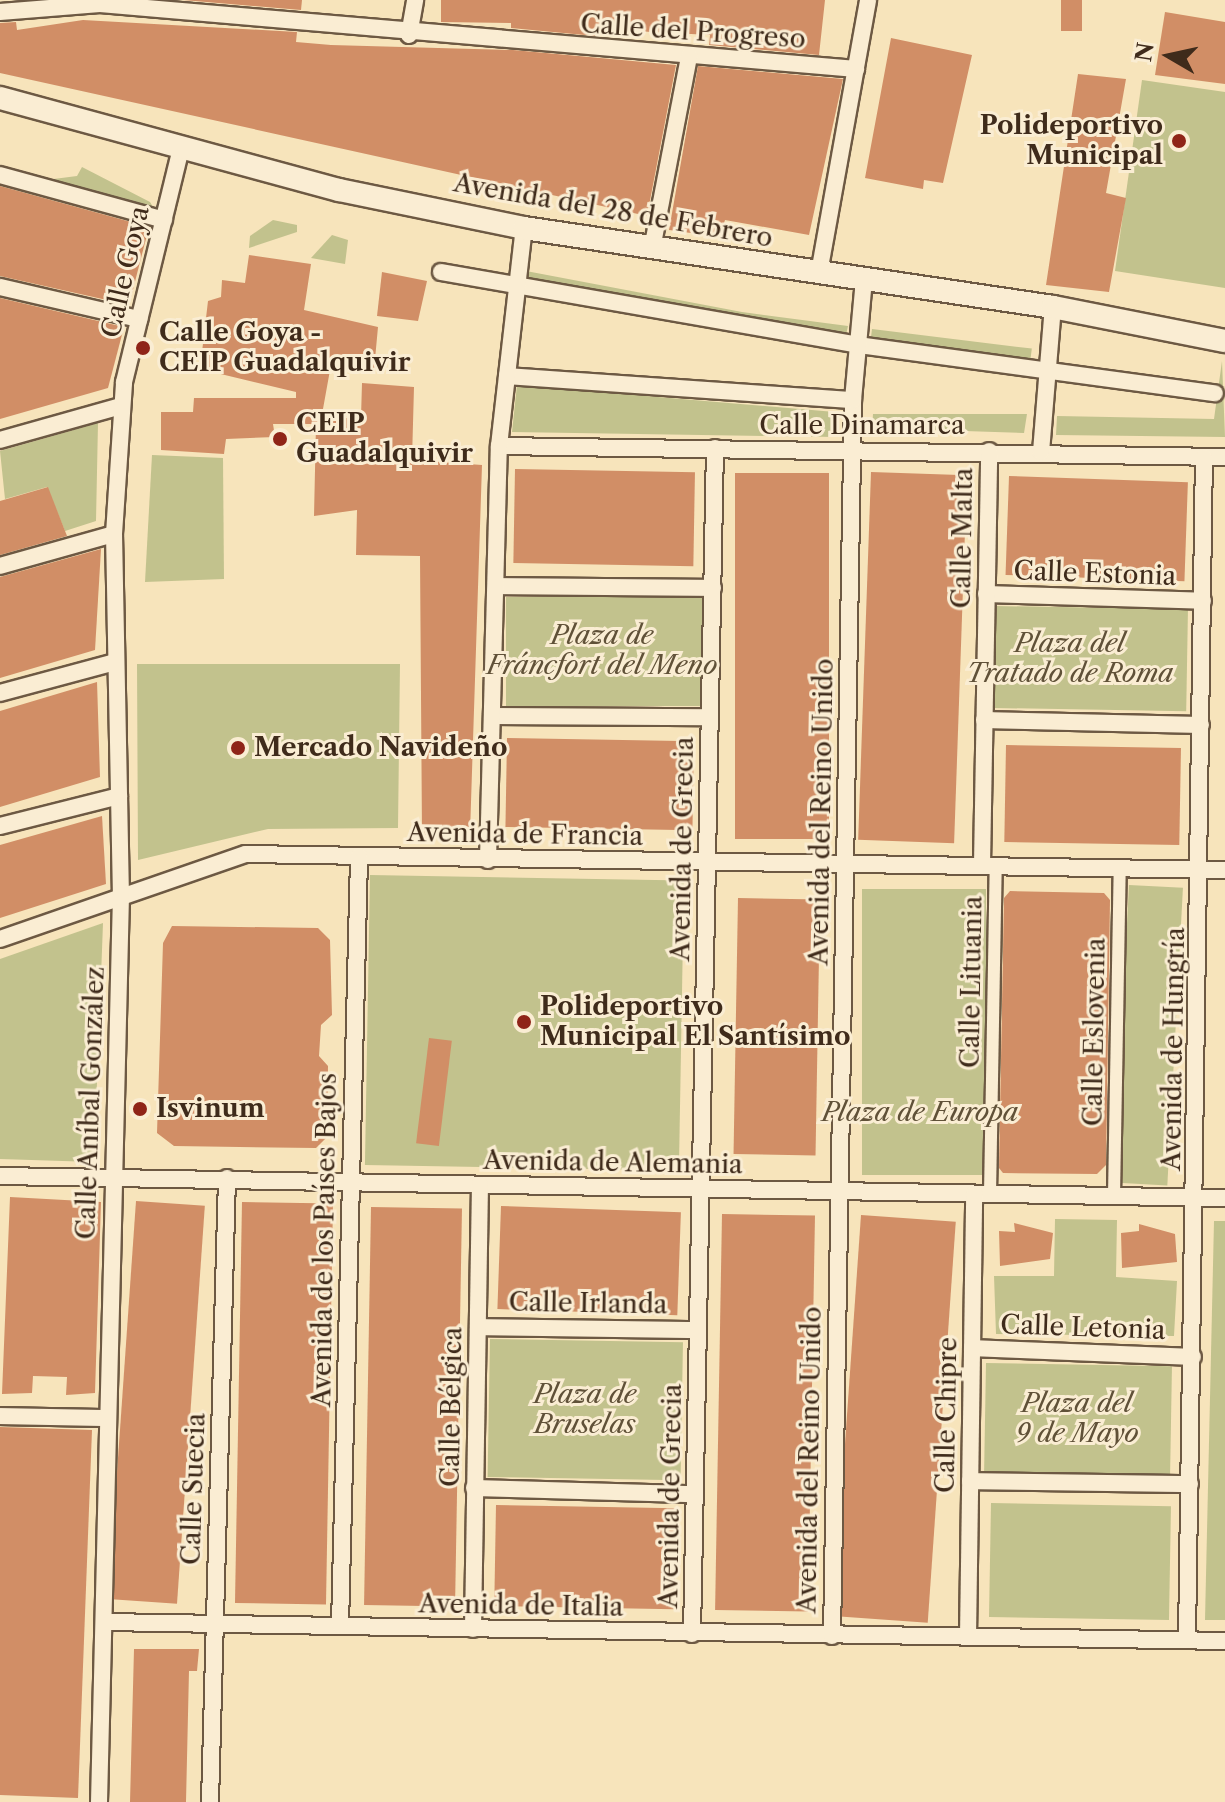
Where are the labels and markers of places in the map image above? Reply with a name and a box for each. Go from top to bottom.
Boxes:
place label: Polideportivo Municipal [980,110,1163,172]
marker: Polideportivo Municipal [1170,132,1188,150]
place label: Calle Goya - CEIP Guadalquivir [159,317,411,378]
marker: Calle Goya - CEIP Guadalquivir [134,339,152,357]
place label: CEIP Guadalquivir [296,408,473,470]
marker: CEIP Guadalquivir [271,430,289,448]
place label: Mercado Navideño [254,732,507,764]
marker: Mercado Navideño [229,739,247,757]
place label: Polideportivo Municipal El Santísimo [540,991,850,1052]
marker: Polideportivo Municipal El Santísimo [515,1013,533,1031]
place label: Isvinum [156,1093,265,1125]
marker: Isvinum [131,1100,149,1118]

